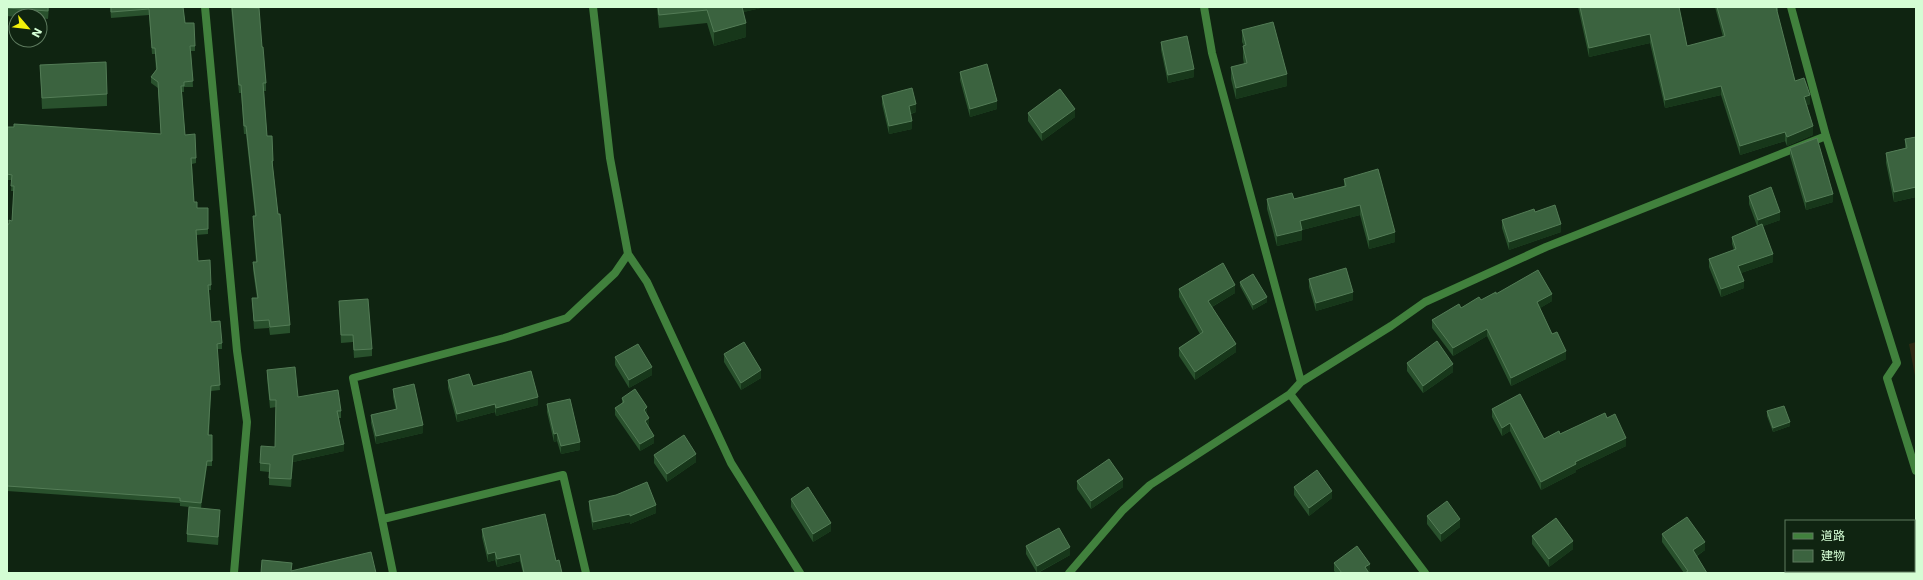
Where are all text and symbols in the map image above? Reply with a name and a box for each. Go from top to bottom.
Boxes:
north arrow [8,8,48,48]
text: N [28,25,44,40]
legend [1785,520,1915,572]
text: 道路 [1821,529,1845,543]
text: 建物 [1821,549,1845,563]

